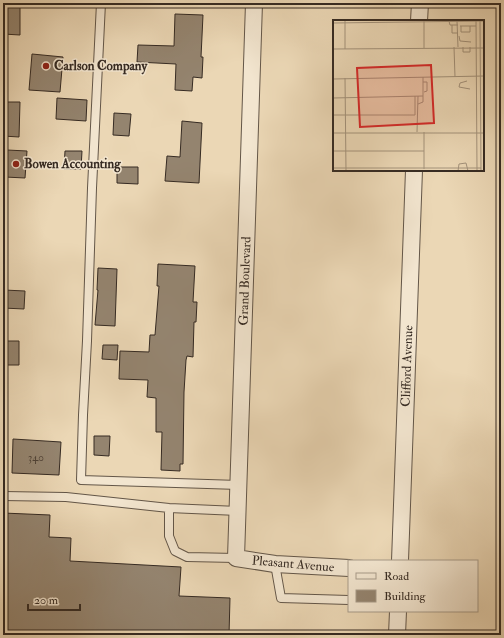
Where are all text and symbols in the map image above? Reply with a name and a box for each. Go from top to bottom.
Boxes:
inset map [333,20,484,171]
place label: Carlson Company [54,58,148,75]
marker: Carlson Company [41,61,51,71]
place label: Bowen Accounting [24,156,121,173]
marker: Bowen Accounting [11,159,21,169]
street label: Grand Boulevard [235,236,255,326]
street label: Clifford Avenue [398,324,416,407]
house number: 340 [28,451,44,464]
street label: Pleasant Avenue [251,552,335,576]
legend [348,560,478,612]
text: Road [384,569,409,584]
scale bar [28,586,80,612]
text: Building [384,589,427,604]
text: 20 m [34,593,59,608]

